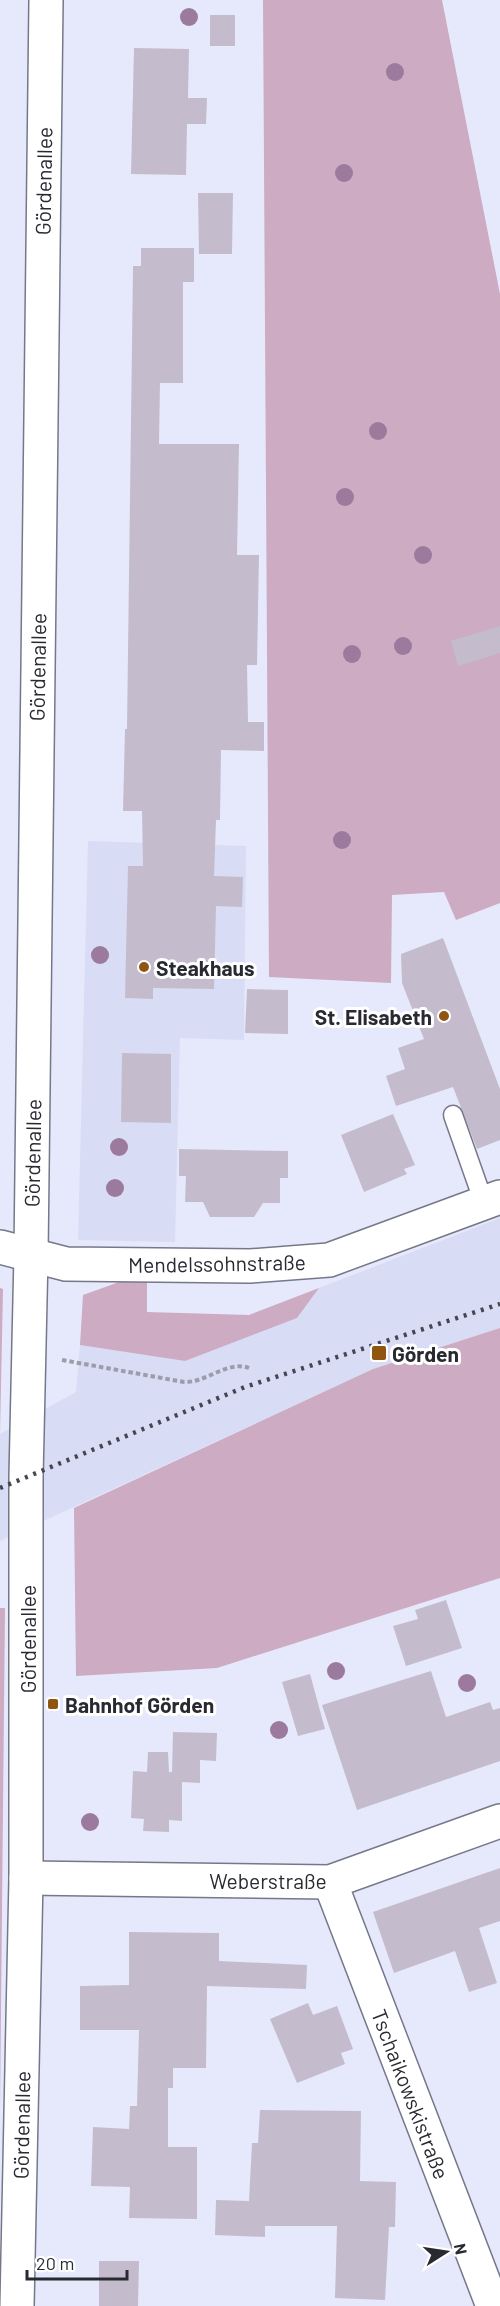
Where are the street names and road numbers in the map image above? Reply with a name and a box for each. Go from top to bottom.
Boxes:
street label: Gördenallee [30,127,56,235]
street label: Gördenallee [24,613,50,721]
street label: Gördenallee [19,1099,45,1207]
street label: Mendelssohnstraße [128,1249,306,1277]
street label: Gördenallee [15,1585,40,1693]
street label: Weberstraße [209,1868,327,1893]
street label: Tschaikowskistraße [367,2006,455,2182]
street label: Gördenallee [8,2071,34,2179]

